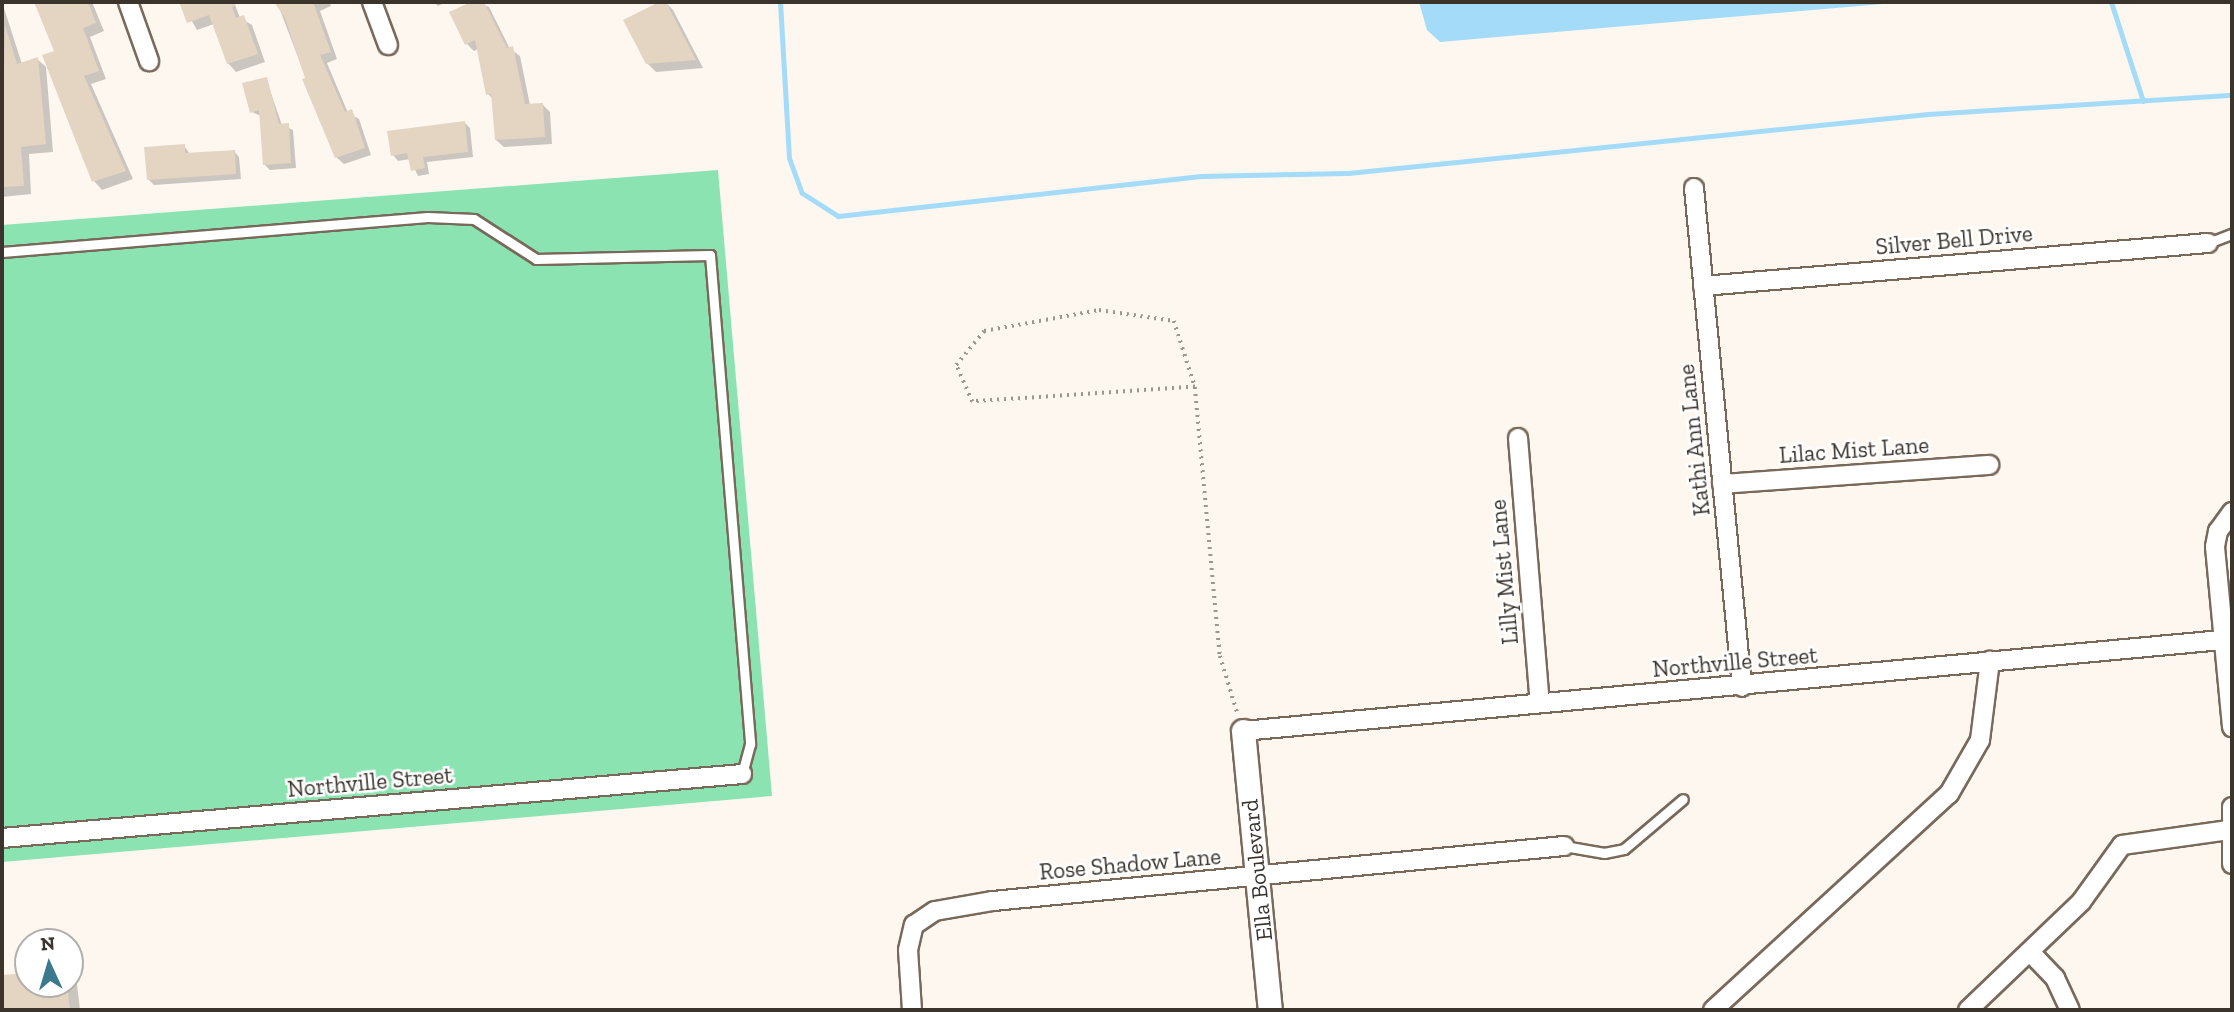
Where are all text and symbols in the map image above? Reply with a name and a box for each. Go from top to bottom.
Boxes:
street label: Silver Bell Drive [1874,219,2034,261]
street label: Kathi Ann Lane [1672,362,1716,518]
street label: Lilac Mist Lane [1778,431,1930,469]
street label: Lilly Mist Lane [1484,498,1524,646]
street label: Northville Street [1651,641,1819,683]
street label: Northville Street [286,761,454,803]
street label: Ella Boulevard [1236,798,1278,942]
street label: Rose Shadow Lane [1038,842,1222,886]
north arrow [14,928,84,998]
text: N [40,932,56,956]

